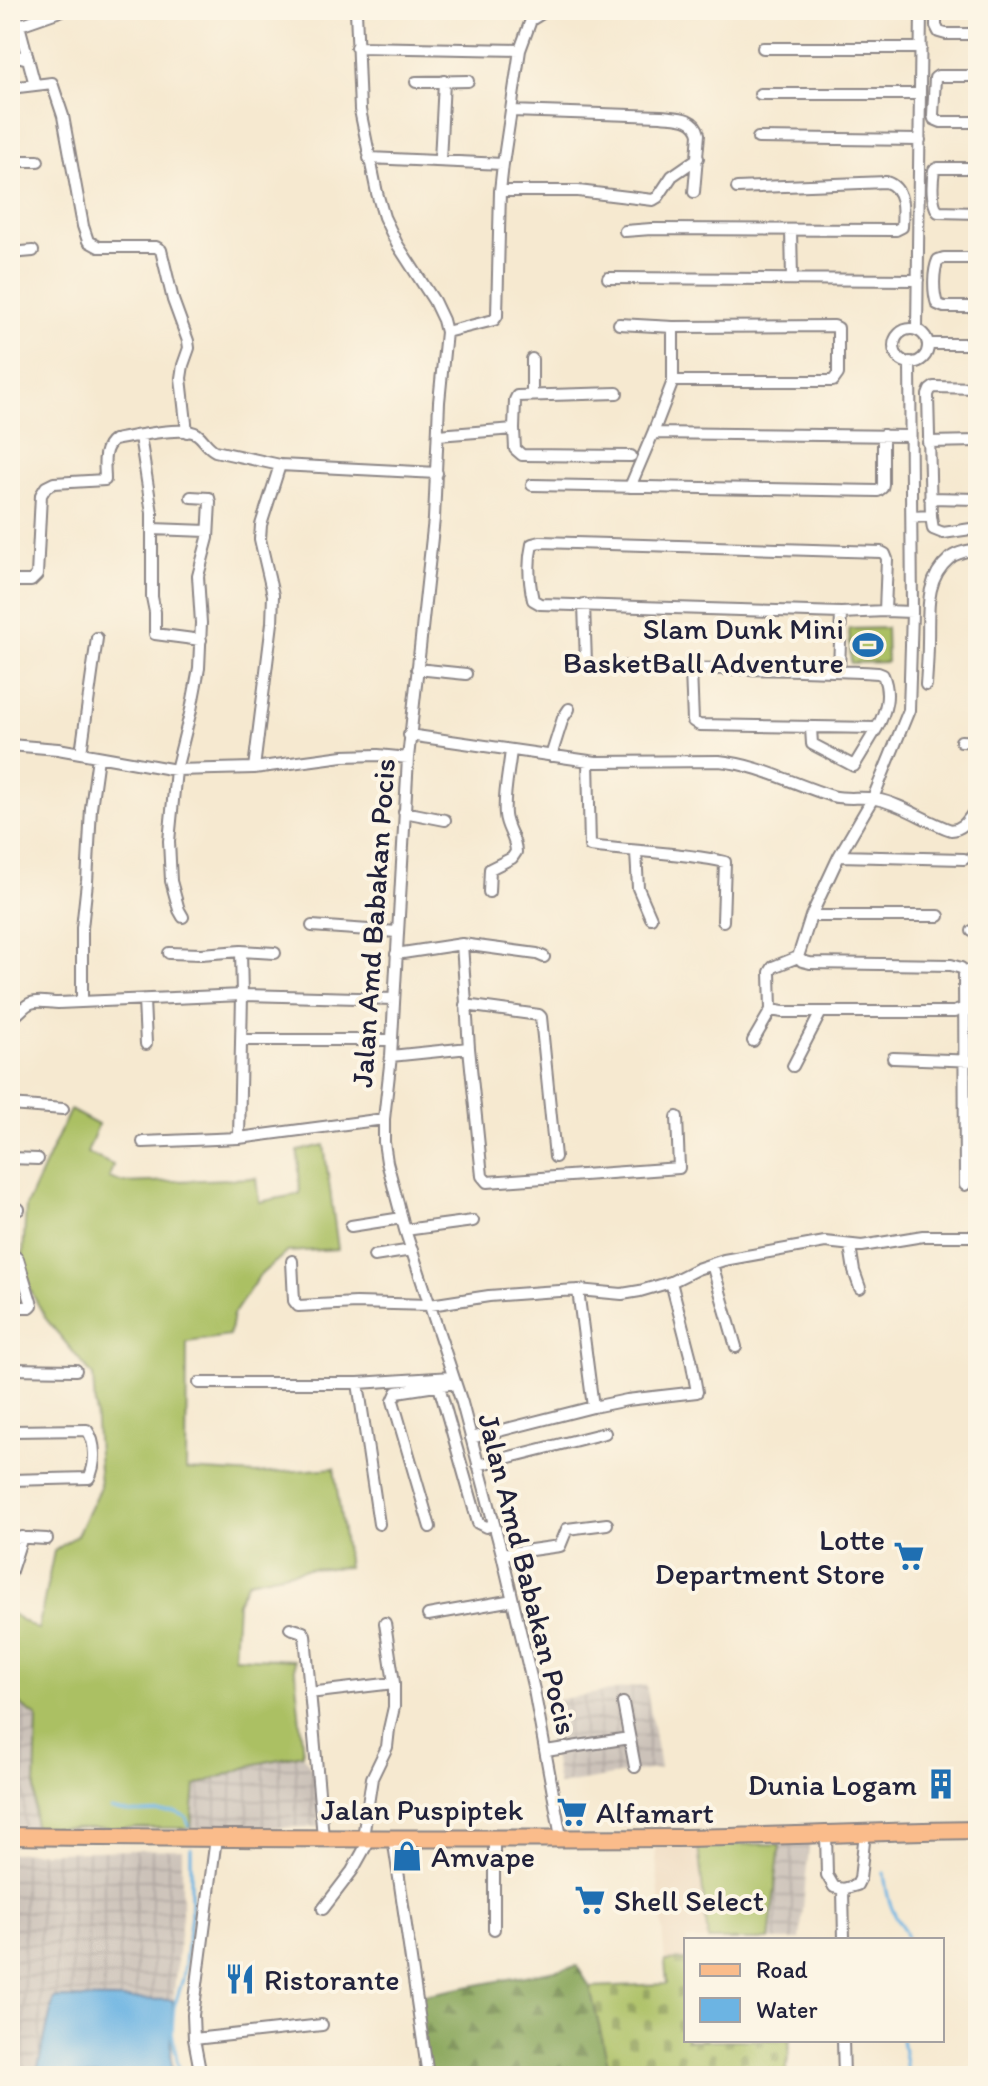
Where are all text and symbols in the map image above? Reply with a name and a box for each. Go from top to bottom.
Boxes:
place label: Slam Dunk Mini BasketBall Adventure [563,610,844,681]
sports icon: Slam Dunk Mini BasketBall Adventure [851,628,885,662]
street label: Jalan Amd Babakan Pocis [343,757,403,1089]
street label: Jalan Amd Babakan Pocis [470,1409,586,1739]
place label: Lotte Department Store [655,1521,885,1592]
supermarket icon: Lotte Department Store [892,1539,926,1573]
place label: Dunia Logam [748,1766,917,1803]
building icon: Dunia Logam [924,1767,958,1801]
street label: Jalan Puspiptek [321,1791,524,1828]
place label: Alfamart [596,1794,714,1831]
supermarket icon: Alfamart [555,1795,589,1829]
place label: Amvape [431,1838,535,1875]
shop icon: Amvape [390,1839,424,1873]
place label: Shell Select [614,1882,764,1919]
supermarket icon: Shell Select [573,1883,607,1917]
legend [684,1938,944,2042]
text: Road [756,1955,808,1984]
place label: Ristorante [264,1961,400,1998]
restaurant icon: Ristorante [223,1962,257,1996]
text: Water [756,1995,818,2024]

